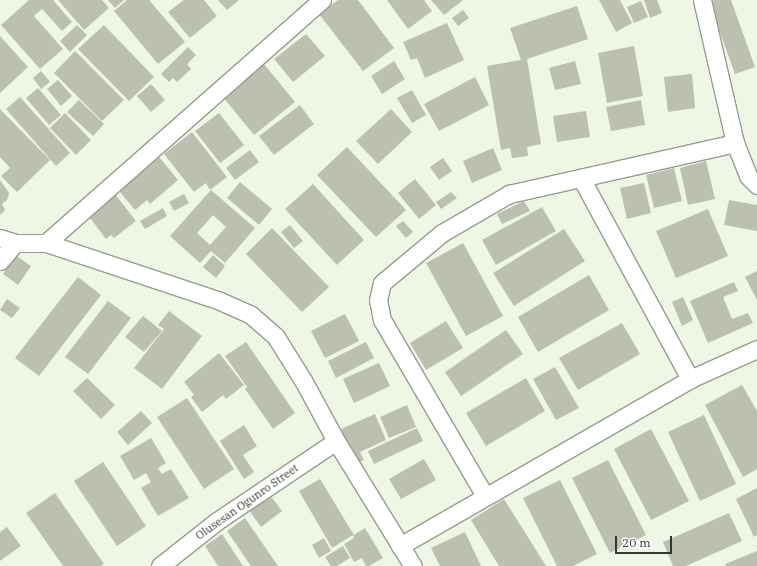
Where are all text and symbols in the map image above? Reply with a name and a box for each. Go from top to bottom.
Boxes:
street label: Olusesan Ogunro Street [193,461,301,543]
scale bar [617,528,674,554]
text: 20 m [622,535,651,550]

